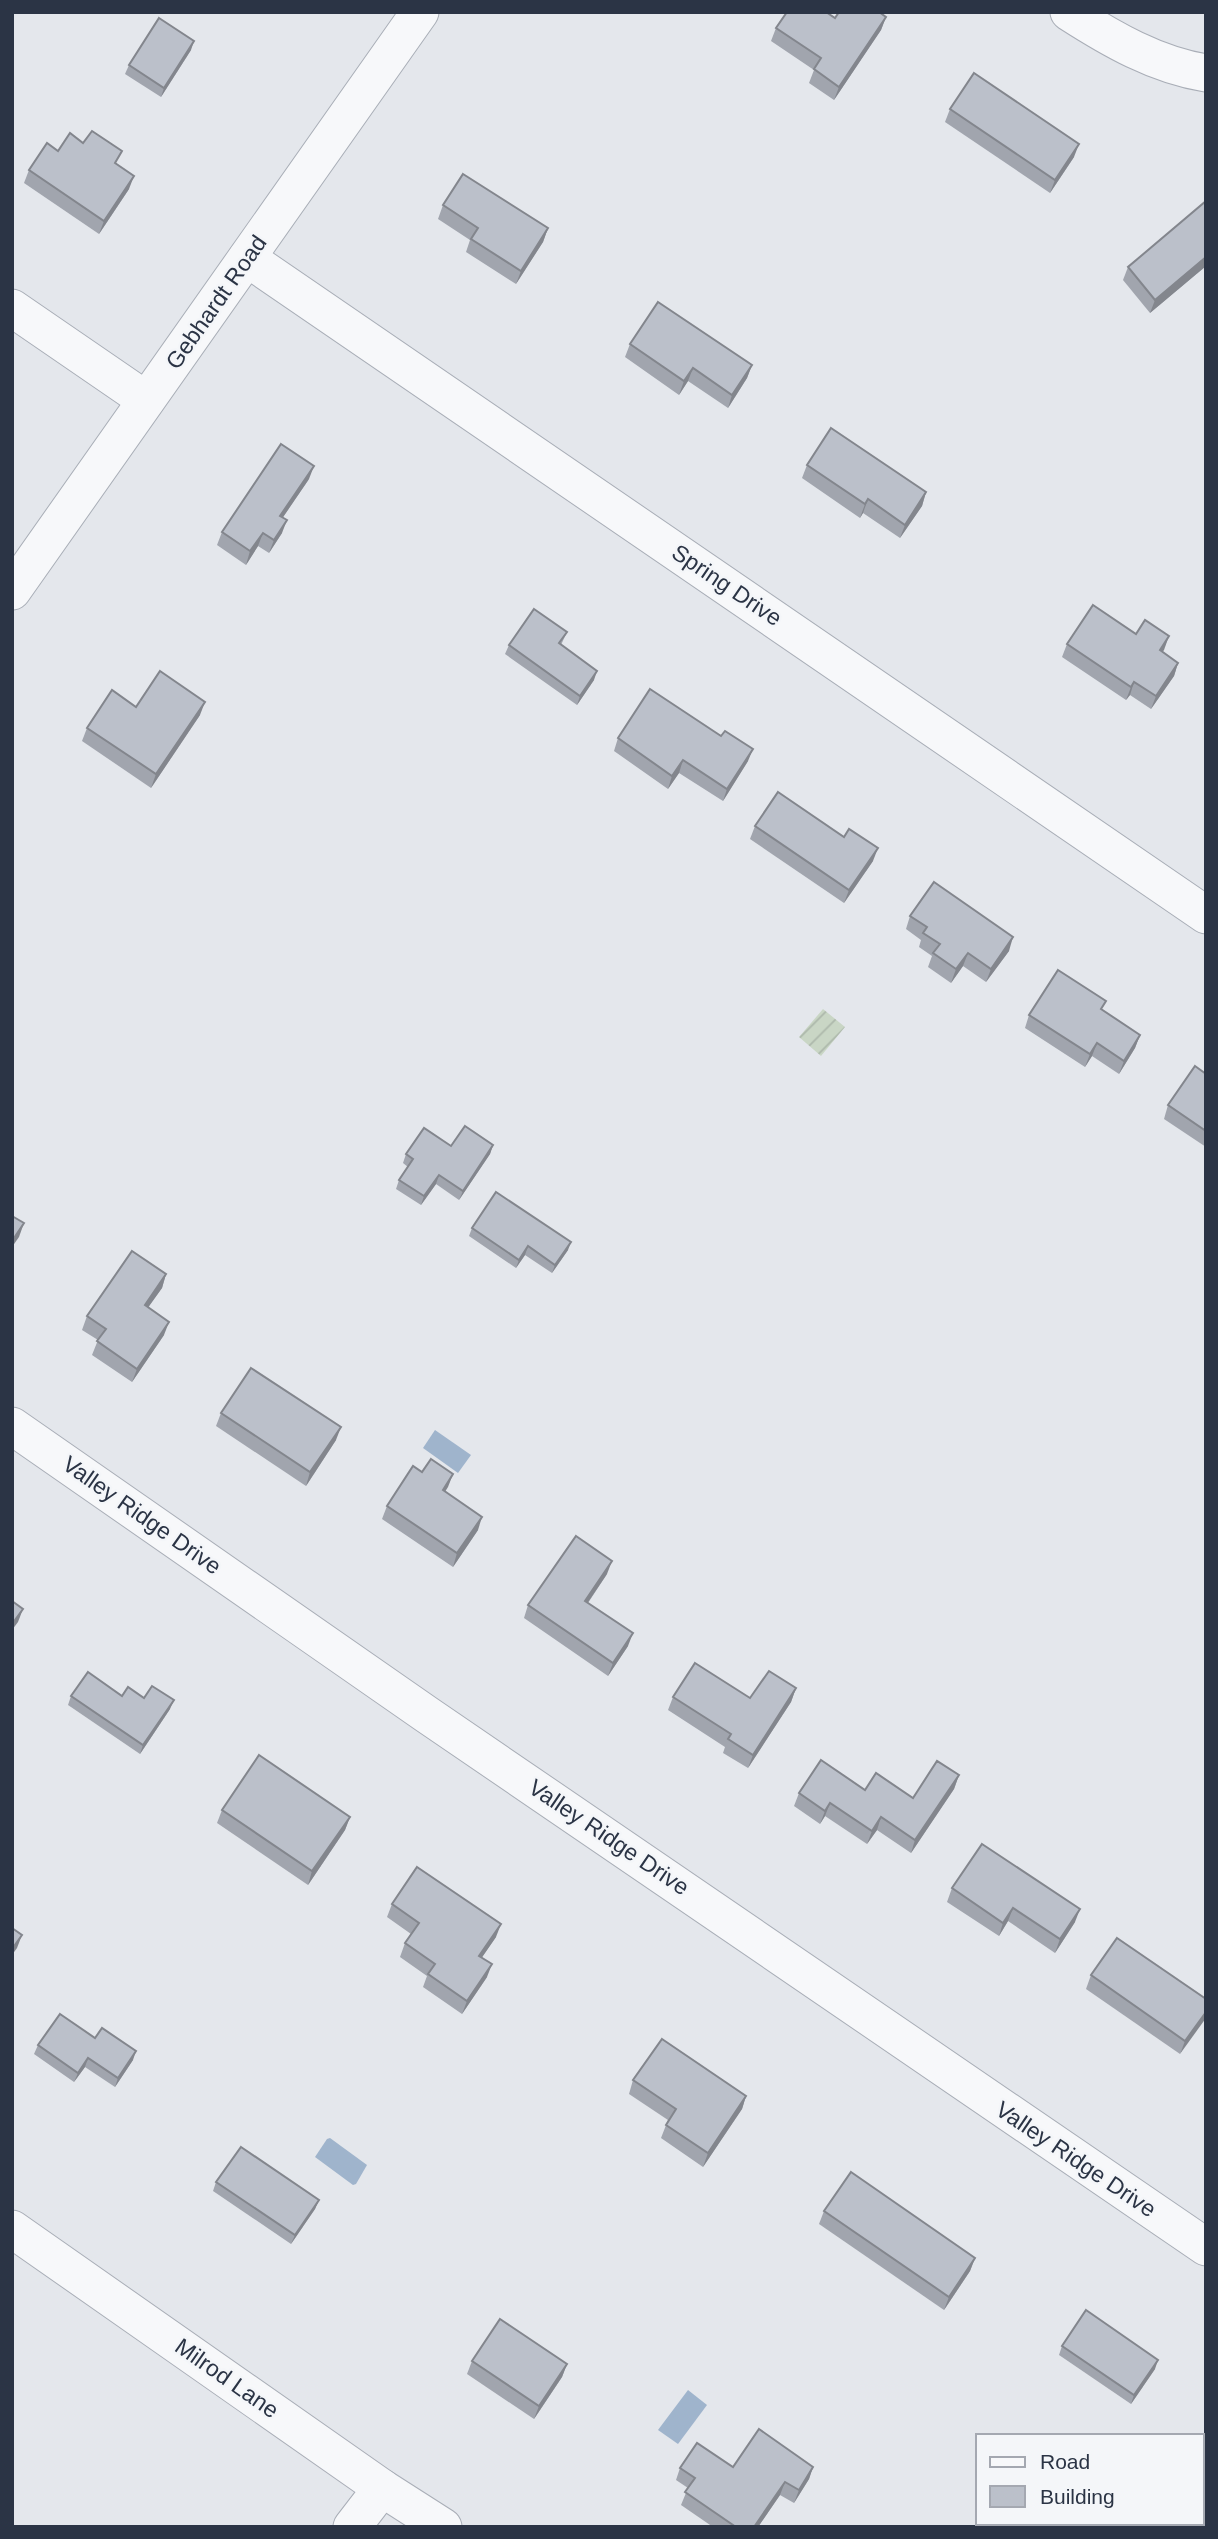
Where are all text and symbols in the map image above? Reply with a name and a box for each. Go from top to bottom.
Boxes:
street label: Gebhardt Road [160,230,272,374]
street label: Spring Drive [667,539,787,631]
street label: Valley Ridge Drive [58,1451,226,1579]
street label: Valley Ridge Drive [524,1774,694,1900]
street label: Valley Ridge Drive [991,2096,1161,2222]
street label: Milrod Lane [170,2333,284,2423]
legend [976,2434,1204,2525]
text: Road [1040,2450,1090,2473]
text: Building [1040,2485,1115,2508]

